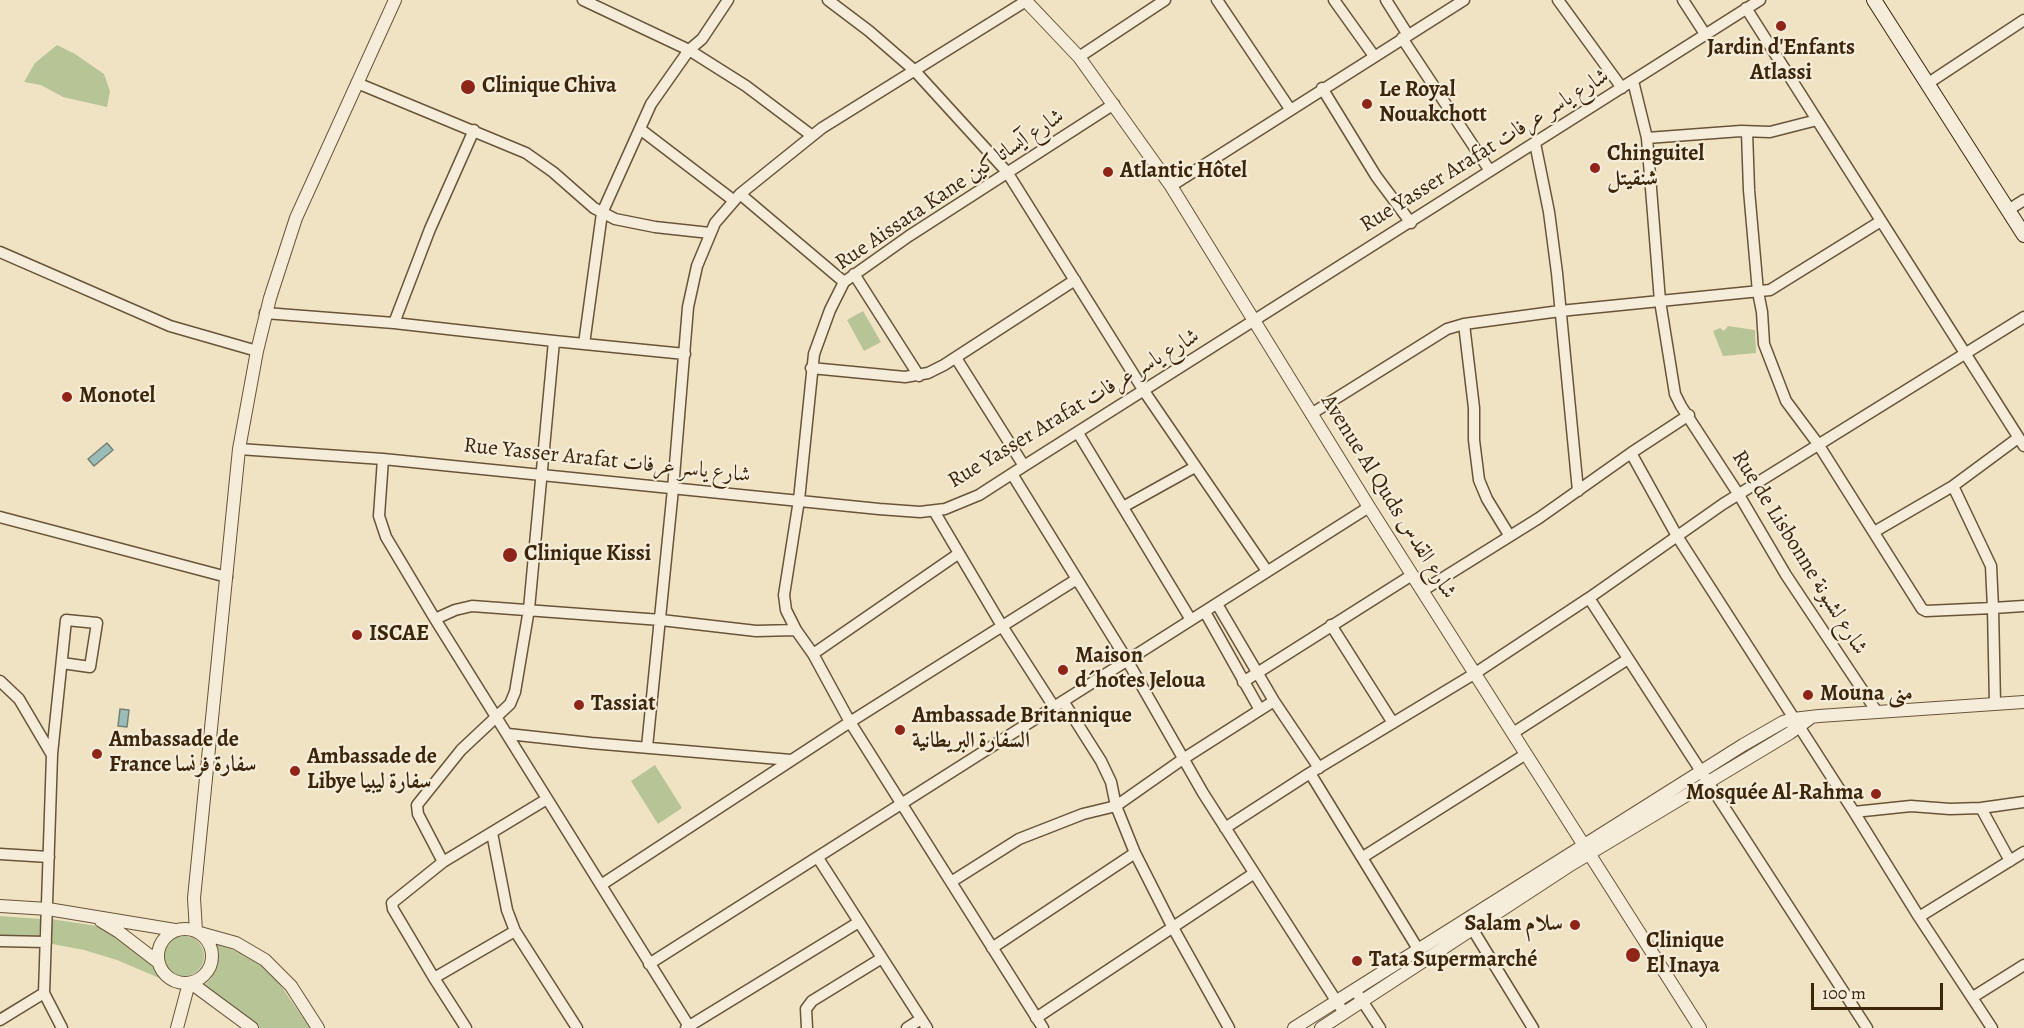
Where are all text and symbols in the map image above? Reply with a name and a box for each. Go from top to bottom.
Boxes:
marker: Jardin d'Enfants Atlassi [1774,19,1788,33]
place label: Jardin d'Enfants Atlassi [1707,36,1855,88]
street label: Rue Yasser Arafat شارع ياسر عرفات [1356,63,1614,239]
place label: Clinique Chiva [482,74,617,100]
marker: Clinique Chiva [459,78,477,96]
place label: Le Royal Nouakchott [1379,78,1487,130]
marker: Le Royal Nouakchott [1360,97,1374,111]
street label: Rue Aissata Kane شارع آيساتا كين [831,104,1069,276]
place label: Chinguitel شنقيتل [1607,142,1704,194]
place label: Atlantic Hôtel [1120,159,1247,185]
marker: Chinguitel شنقيتل [1588,161,1602,175]
marker: Atlantic Hôtel [1101,165,1115,179]
street label: Rue Yasser Arafat شارع ياسر عرفات [944,323,1204,495]
place label: Monotel [79,384,155,410]
marker: Monotel [60,390,74,404]
street label: Avenue Al Quds شارع القدس [1314,390,1462,604]
street label: Rue Yasser Arafat شارع ياسر عرفات [462,433,752,489]
street label: Rue de Lisbonne شارع لشبونة [1725,446,1873,660]
place label: Clinique Kissi [524,542,651,568]
marker: Clinique Kissi [501,546,519,564]
place label: ISCAE [369,622,429,648]
marker: ISCAE [350,628,364,642]
place label: Maison d´hotes Jeloua [1075,644,1206,696]
marker: Maison d´hotes Jeloua [1056,663,1070,677]
place label: Mouna منى [1820,682,1913,708]
marker: Mouna منى [1801,688,1815,702]
place label: Tassiat [591,692,656,718]
marker: Tassiat [572,698,586,712]
place label: Ambassade Britannique السفارة البريطانية [912,704,1132,756]
marker: Ambassade Britannique السفارة البريطانية [893,723,907,737]
place label: Ambassade de France سفارة فرنسا [109,728,256,780]
place label: Ambassade de Libye سفارة ليبيا [307,745,437,796]
marker: Ambassade de France سفارة فرنسا [90,747,104,761]
marker: Ambassade de Libye سفارة ليبيا [288,764,302,778]
place label: Mosquée Al-Rahma [1686,781,1864,807]
marker: Mosquée Al-Rahma [1869,787,1883,801]
place label: Salam سلام [1465,912,1563,938]
marker: Salam سلام [1568,918,1582,932]
place label: Clinique El Inaya [1646,929,1724,980]
marker: Clinique El Inaya [1624,946,1642,964]
place label: Tata Supermarché [1369,948,1537,974]
marker: Tata Supermarché [1350,954,1364,968]
scale bar [1814,971,1946,1009]
text: 100 m [1822,981,1866,1005]

